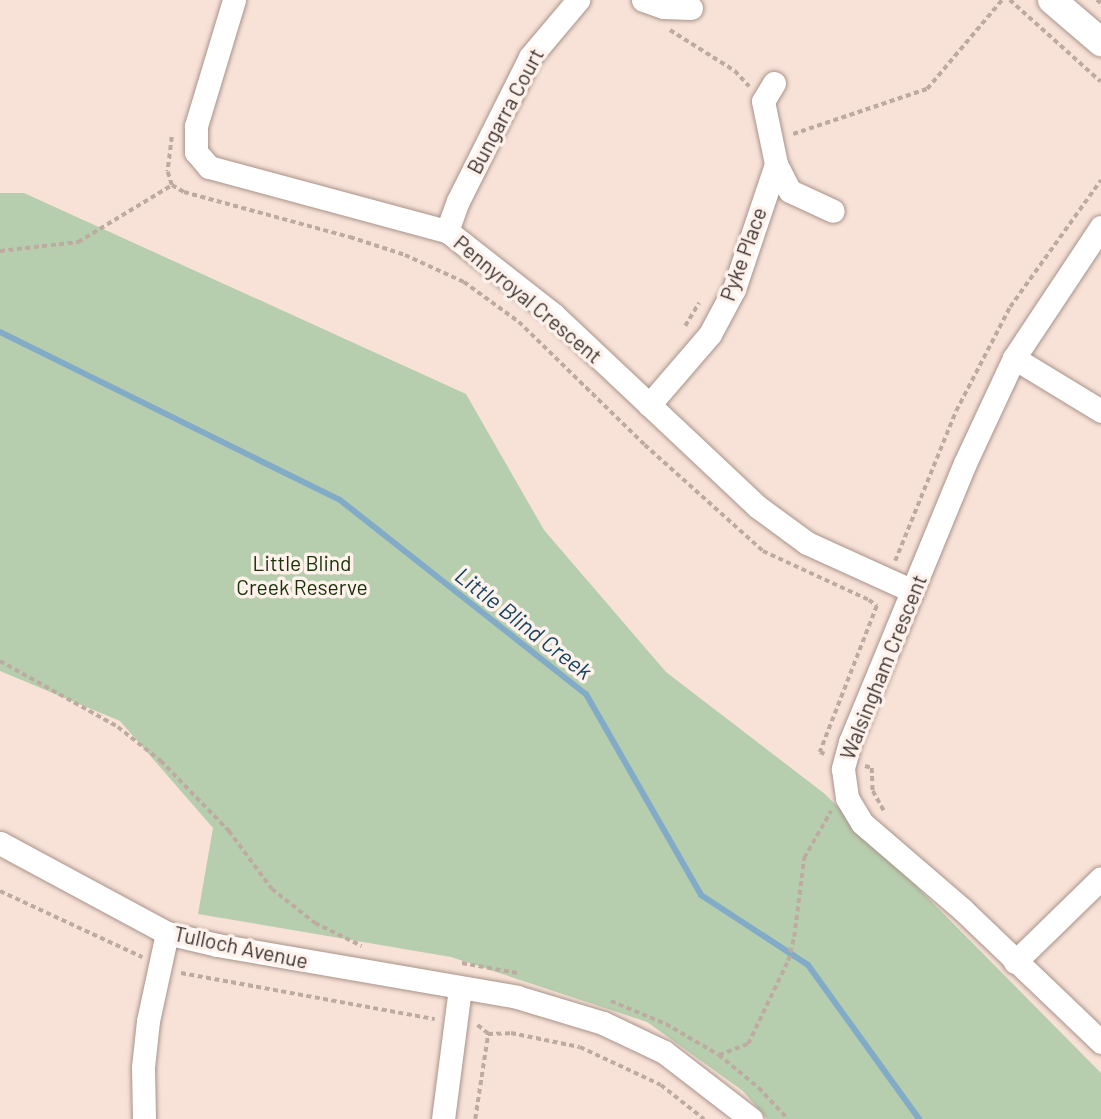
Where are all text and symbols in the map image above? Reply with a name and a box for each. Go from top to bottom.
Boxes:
street label: Bungarra Court [461,44,549,178]
street label: Pyke Place [714,204,772,304]
street label: Pennyroyal Crescent [449,230,607,368]
park label: Little Blind Creek Reserve [236,550,368,600]
water label: Little Blind Creek [450,561,598,685]
street label: Walsingham Crescent [834,571,932,763]
street label: Tulloch Avenue [172,920,310,974]

